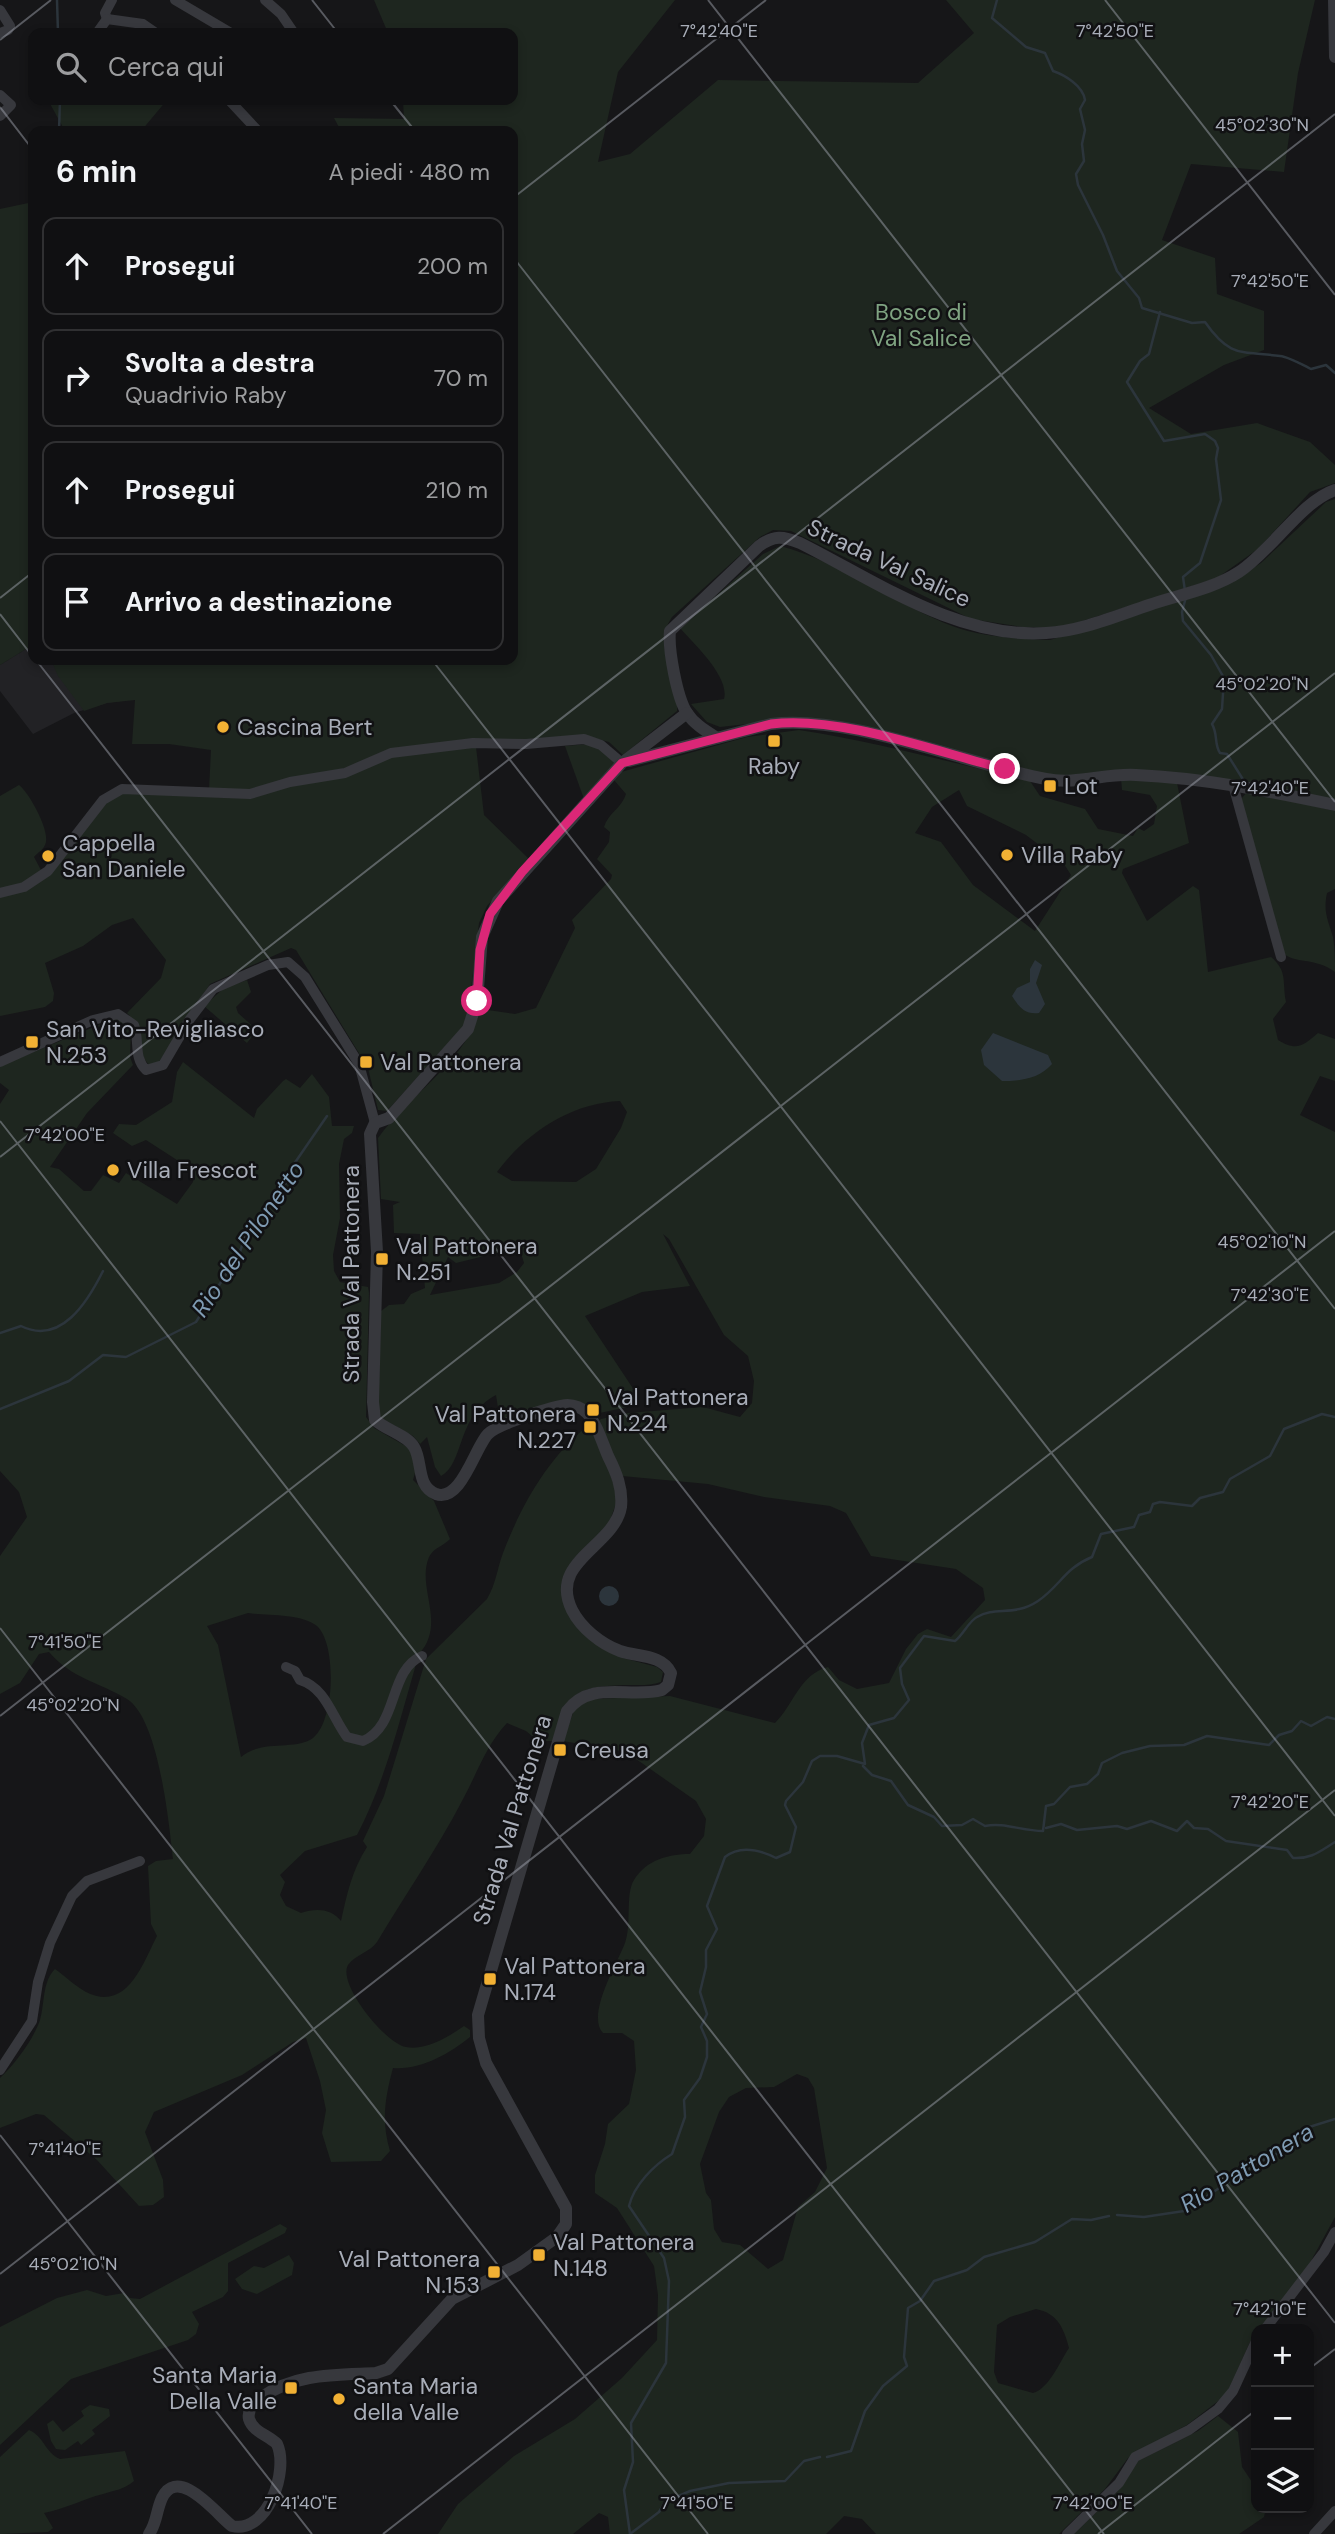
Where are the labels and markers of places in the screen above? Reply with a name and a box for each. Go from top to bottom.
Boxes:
place label: Cascina Bert [237,712,373,742]
marker: Cascina Bert [215,719,231,735]
marker: Raby [766,733,782,749]
place label: Raby [748,751,800,781]
place label: Lot [1064,771,1098,801]
marker: Lot [1042,778,1058,794]
place label: Cappella San Daniele [62,828,186,884]
place label: Villa Raby [1021,840,1123,870]
marker: Villa Raby [999,847,1015,863]
marker: Cappella San Daniele [40,848,56,864]
place label: San Vito-Revigliasco N.253 [46,1014,264,1070]
marker: San Vito-Revigliasco N.253 [24,1034,40,1050]
place label: Val Pattonera [380,1047,522,1077]
marker: Val Pattonera [358,1054,374,1070]
place label: Villa Frescot [127,1155,257,1185]
marker: Villa Frescot [105,1162,121,1178]
place label: Val Pattonera N.251 [396,1231,538,1287]
marker: Val Pattonera N.251 [374,1251,390,1267]
place label: Val Pattonera N.224 [607,1382,749,1438]
place label: Val Pattonera N.227 [435,1399,576,1455]
marker: Val Pattonera N.224 [585,1402,601,1418]
marker: Val Pattonera N.227 [582,1419,598,1435]
place label: Creusa [574,1735,649,1765]
marker: Creusa [552,1742,568,1758]
place label: Val Pattonera N.174 [504,1951,646,2007]
marker: Val Pattonera N.174 [482,1971,498,1987]
place label: Val Pattonera N.148 [553,2227,695,2283]
place label: Val Pattonera N.153 [339,2244,480,2300]
marker: Val Pattonera N.148 [531,2247,547,2263]
marker: Val Pattonera N.153 [486,2264,502,2280]
place label: Santa Maria Della Valle [152,2360,277,2416]
place label: Santa Maria della Valle [353,2371,478,2427]
marker: Santa Maria Della Valle [283,2380,299,2396]
marker: Santa Maria della Valle [331,2391,347,2407]

